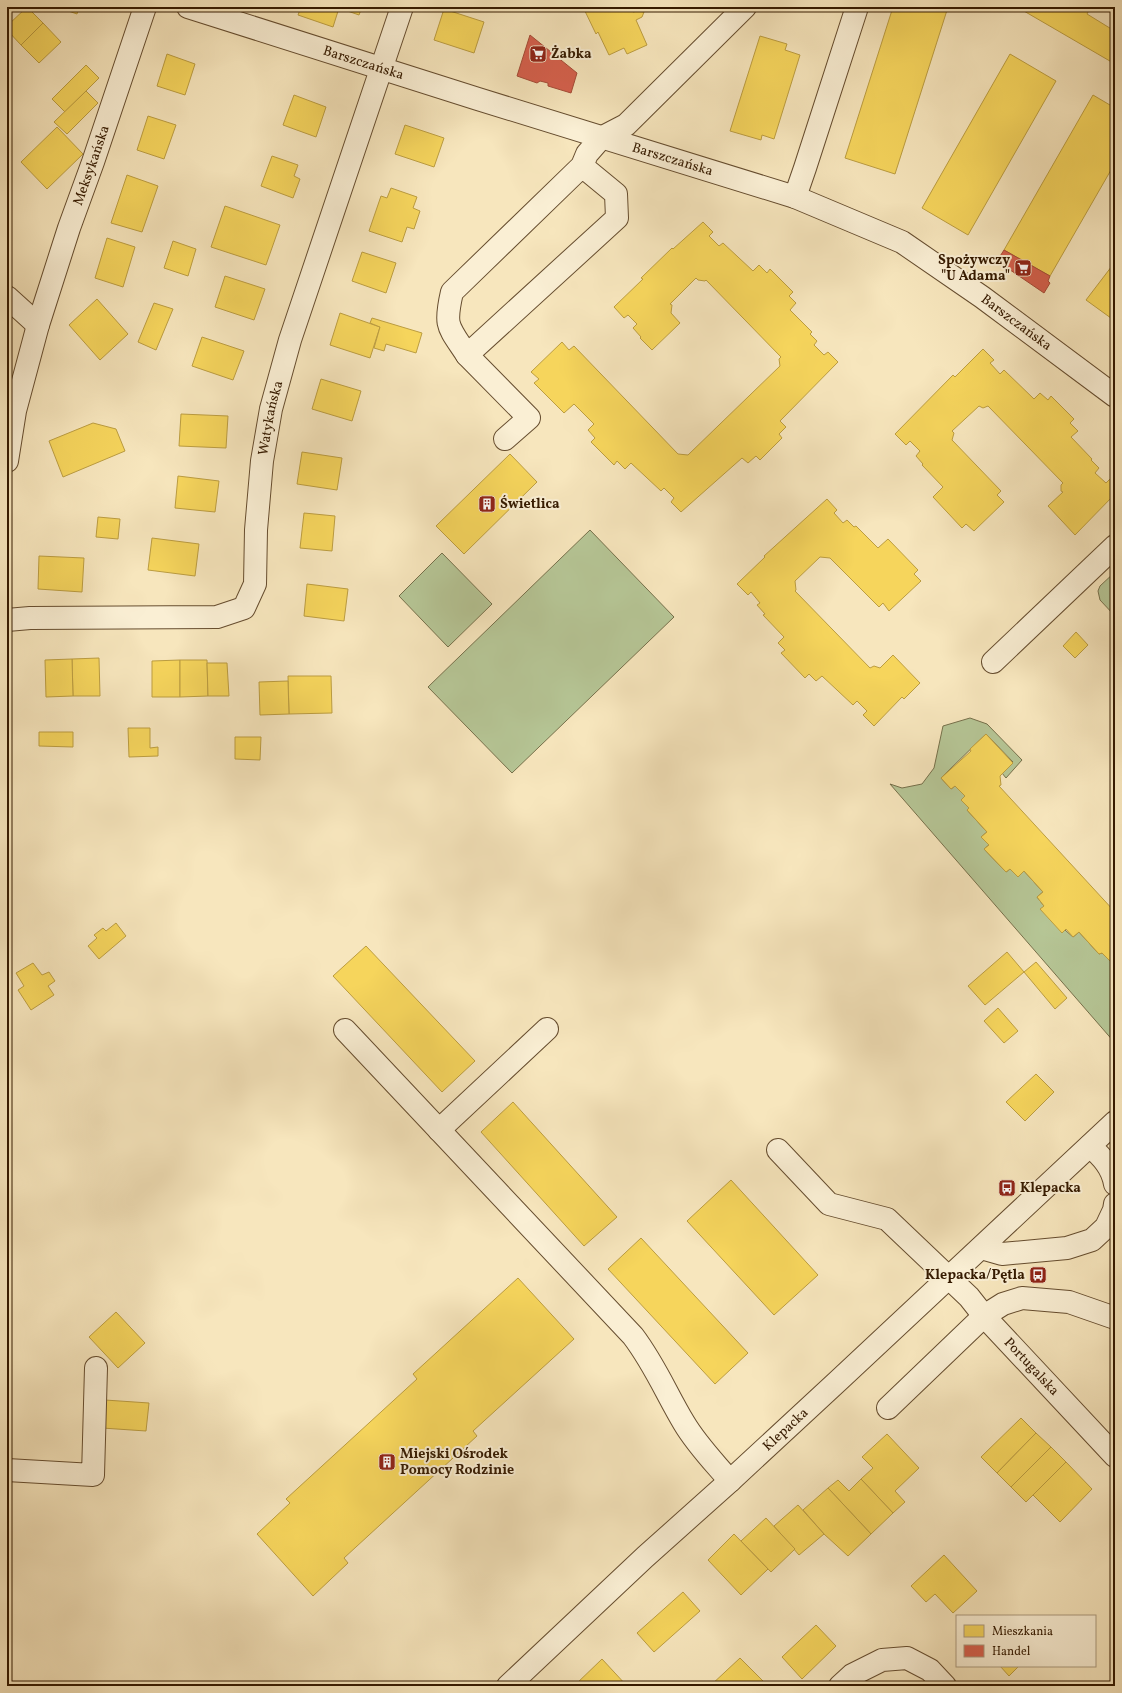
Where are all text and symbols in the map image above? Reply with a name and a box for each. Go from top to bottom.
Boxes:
street label: Barszczańska [321,41,406,85]
supermarket icon: Żabka [528,44,548,64]
place label: Żabka [551,45,592,64]
street label: Meksykańska [68,123,114,208]
street label: Barszczańska [630,138,715,181]
place label: Spożywczy "U Adama" [938,251,1010,286]
supermarket icon: Spożywczy "U Adama" [1013,258,1033,278]
street label: Barszczańska [977,290,1056,355]
street label: Watykańska [254,379,288,457]
building icon: Świetlica [477,494,497,514]
place label: Świetlica [500,495,560,514]
bus stop icon: Klepacka [997,1178,1017,1198]
place label: Klepacka [1020,1179,1081,1198]
bus stop icon: Klepacka/Pętla [1028,1265,1048,1285]
place label: Klepacka/Pętla [925,1266,1025,1285]
street label: Portugalska [1000,1334,1063,1400]
street label: Klepacka [759,1404,813,1455]
place label: Miejski Ośrodek Pomocy Rodzinie [400,1445,514,1480]
building icon: Miejski Ośrodek Pomocy Rodzinie [377,1452,397,1472]
legend [956,1615,1096,1667]
text: Mieszkania [992,1624,1053,1640]
text: Handel [992,1644,1031,1660]

